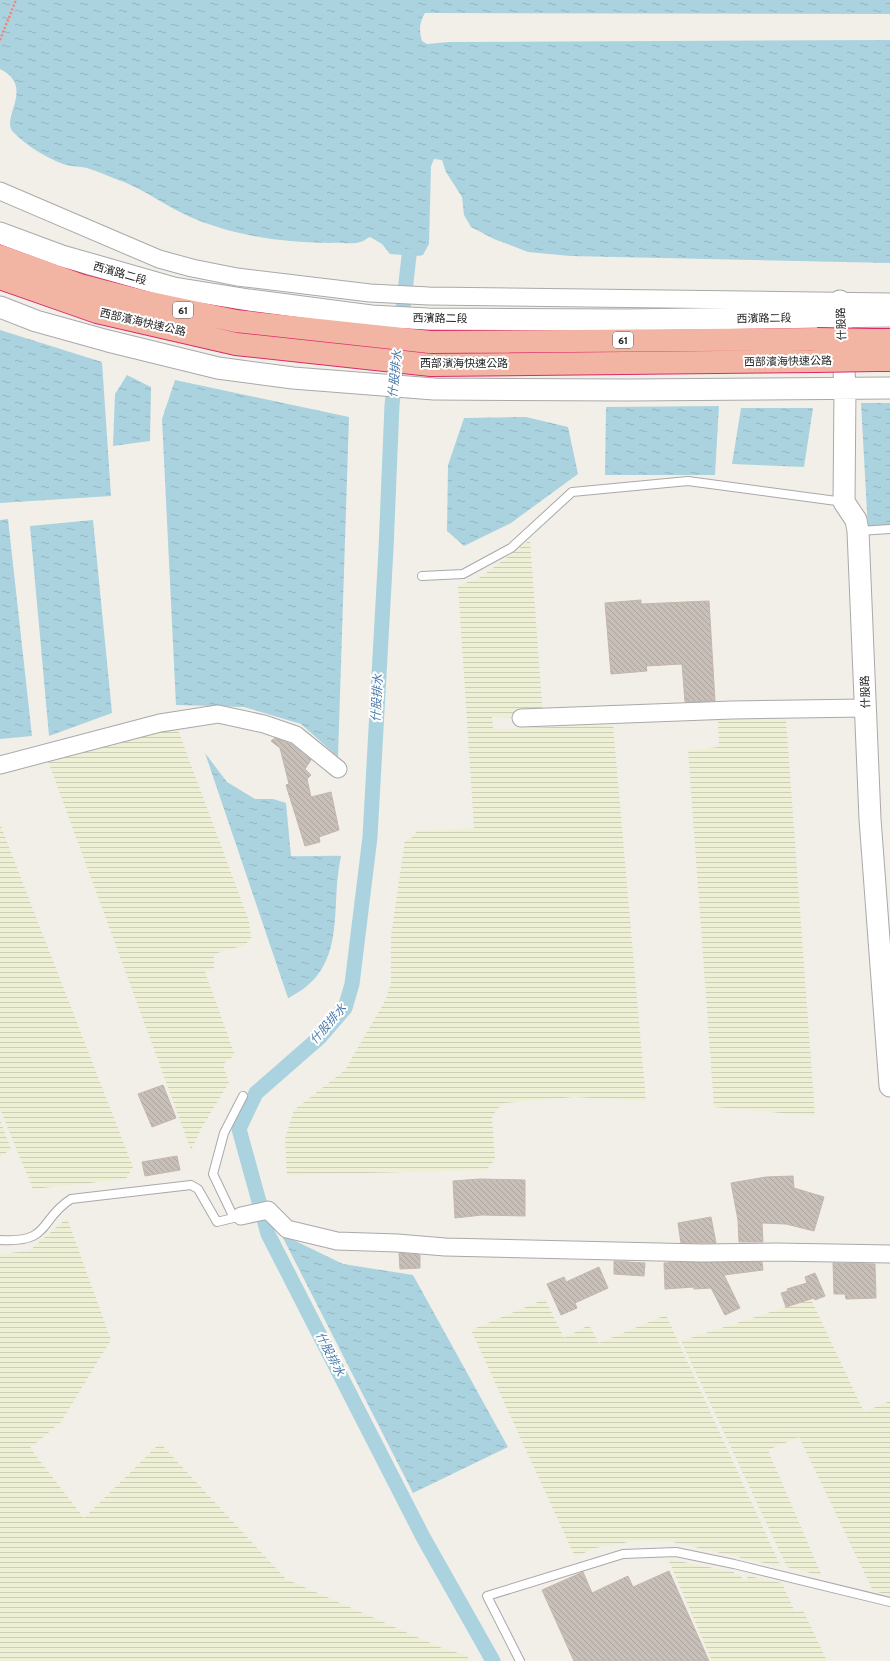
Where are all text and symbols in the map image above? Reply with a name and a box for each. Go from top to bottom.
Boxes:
street label: 西濱路二段 [91,260,148,288]
road number: 61 [173,302,193,318]
street label: 西部濱海快速公路 [98,306,187,340]
street label: 什股路 [834,307,850,341]
street label: 西濱路二段 [412,312,468,326]
street label: 西濱路二段 [736,312,792,326]
road number: 61 [613,332,633,348]
water label: 什股排水 [386,348,407,399]
street label: 西部濱海快速公路 [744,354,832,370]
street label: 西部濱海快速公路 [420,357,508,371]
water label: 什股排水 [369,673,387,722]
street label: 什股路 [858,675,874,709]
water label: 什股排水 [307,1001,351,1048]
water label: 什股排水 [311,1329,348,1380]

